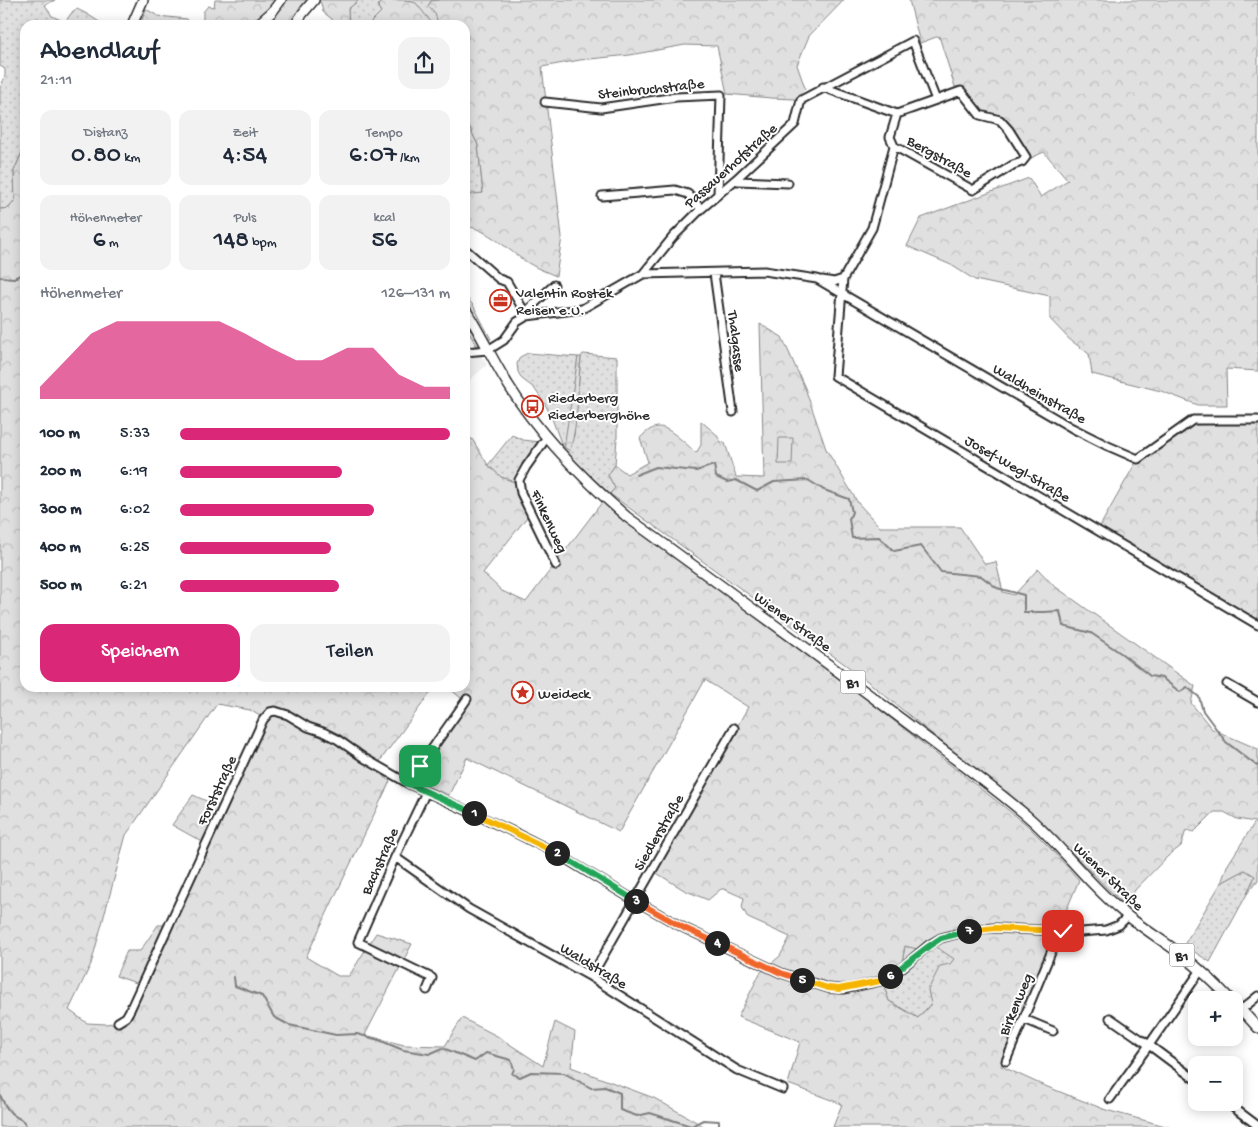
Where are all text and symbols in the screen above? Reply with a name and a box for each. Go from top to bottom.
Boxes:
text: Abendlauf [40,36,159,69]
button: share [398,37,450,89]
text: 21:11 [40,72,72,91]
street label: Steinbruchstraße [597,75,705,105]
street label: Passauerhofstraße [680,120,782,214]
text: Distanz [84,125,127,142]
text: Zeit [232,125,258,142]
text: Tempo [366,125,403,142]
street label: Bergstraße [903,132,975,183]
text: 0.80 [71,142,121,171]
text: 4:54 [223,142,267,171]
text: 6:07 [349,142,397,171]
text: km [121,150,140,167]
text: /km [397,150,420,167]
text: Höhenmeter [70,210,142,227]
text: Puls [234,210,256,227]
text: kcal [373,210,395,227]
text: 6 [93,227,105,256]
text: 148 [213,227,249,256]
text: 56 [371,227,397,256]
text: m [105,235,119,252]
text: bpm [249,235,277,252]
text: Höhenmeter [40,285,122,304]
text: 126–131 m [381,285,450,304]
place label: Valentin Rostek Reisen e.U. [515,285,614,320]
office icon: Valentin Rostek Reisen e.U. [488,289,512,313]
street label: Thalgasse [722,309,748,373]
street label: Waldheimstraße [989,361,1089,429]
place label: Riederberg Riederberghöhe [548,390,650,425]
bus stop icon: Riederberg Riederberghöhe [520,394,544,418]
text: 100 m [40,425,80,444]
text: 5:33 [120,425,150,444]
street label: Josef-Wegl-Straße [961,432,1073,507]
text: 200 m [40,463,81,482]
text: 6:19 [120,463,148,482]
street label: Finkenweg [525,487,571,556]
text: 300 m [40,501,82,520]
text: 6:02 [120,501,150,520]
text: 400 m [40,539,81,558]
text: 6:25 [120,539,149,558]
text: 500 m [40,577,82,596]
text: 6:21 [120,577,147,596]
street label: Wiener Straße [750,589,834,657]
button: Speichern [40,624,240,682]
button: Teilen [250,624,450,682]
road number: B1 [840,670,866,694]
place icon: Weideck [510,681,534,705]
place label: Weideck [538,686,591,704]
pin [399,745,441,787]
icon: arrive [406,752,434,780]
street label: Forststraße [193,753,242,829]
street label: Siedlerstraße [631,791,689,874]
pin: 1 [462,800,486,826]
text: 1 [472,805,477,822]
street label: Bachstraße [358,825,404,899]
street label: Wiener Straße [1069,839,1147,916]
pin: 2 [544,840,570,866]
text: 2 [554,845,561,862]
pin: 3 [624,888,648,914]
text: 3 [633,893,640,910]
pin [1042,910,1084,952]
icon: check [1049,917,1077,945]
pin: 7 [956,918,982,944]
text: 7 [966,923,973,940]
pin: 4 [704,930,730,956]
text: 4 [714,935,721,952]
street label: Waldstraße [556,940,630,994]
road number: B1 [1170,944,1194,966]
pin: 6 [878,964,902,988]
pin: 5 [790,968,814,992]
text: 6 [887,968,894,985]
street label: Birkenweg [995,971,1038,1039]
text: 5 [799,972,806,989]
map controls [1188,991,1243,1111]
button: + [1188,991,1243,1046]
button: − [1188,1056,1243,1111]

